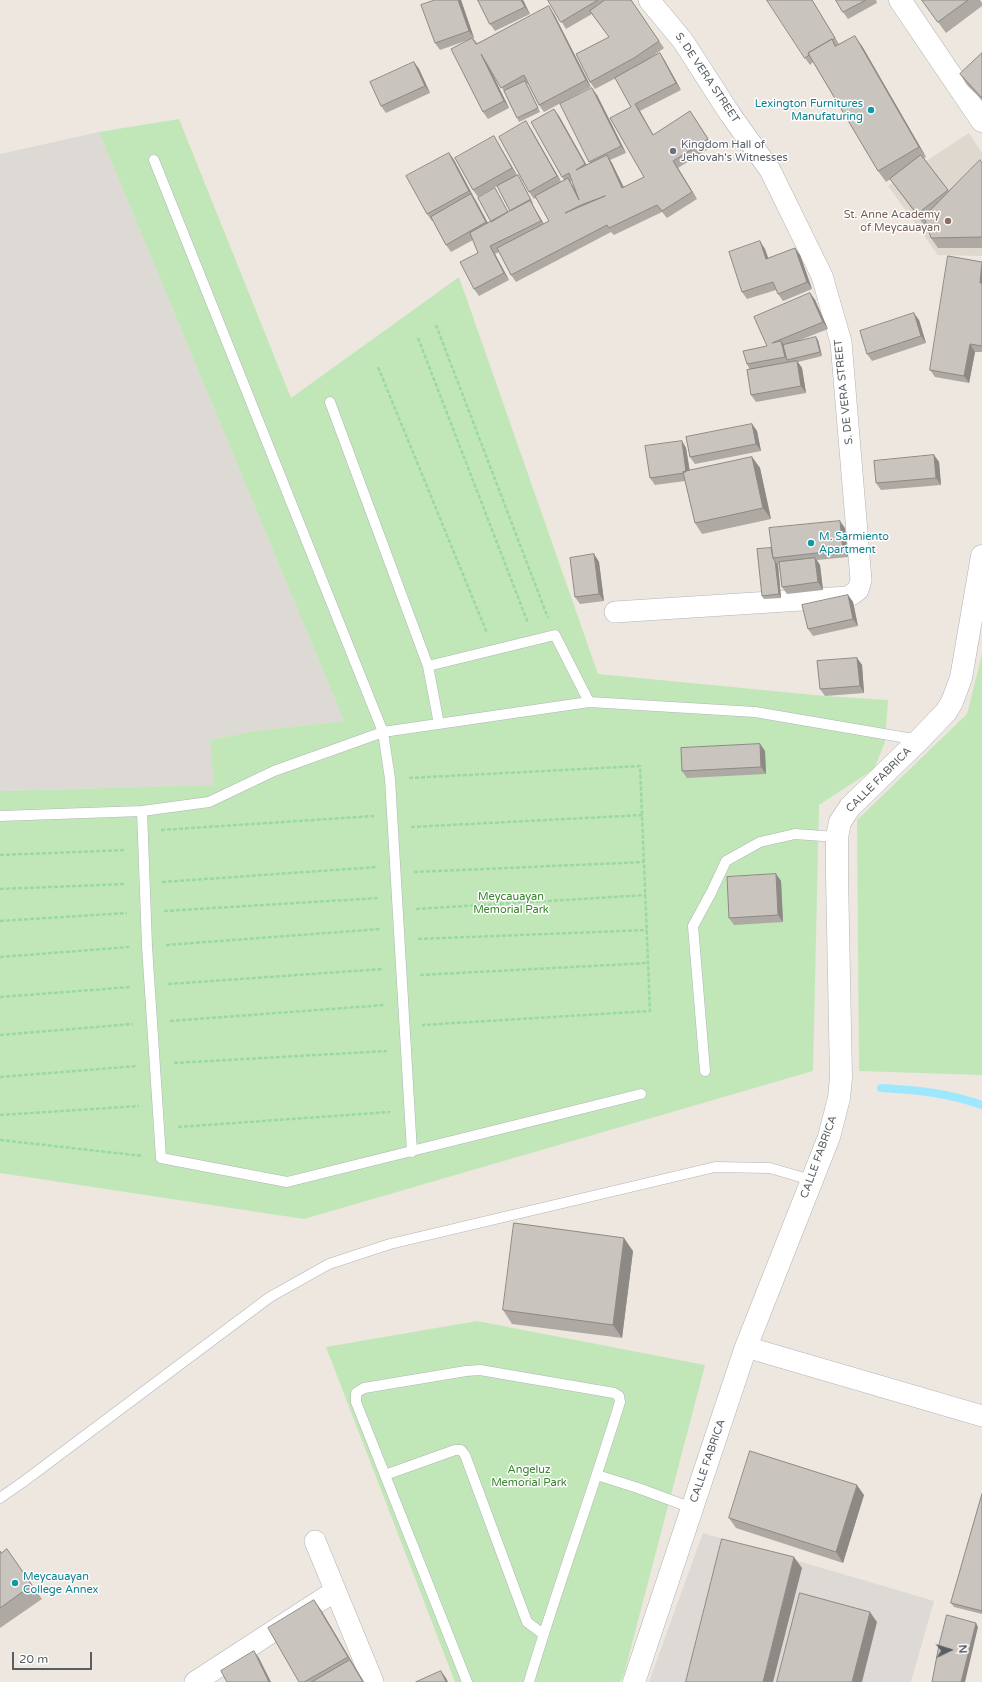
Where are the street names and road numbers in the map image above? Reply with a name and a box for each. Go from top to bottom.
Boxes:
street label: S. DE VERA STREET [672,30,742,126]
street label: S. DE VERA STREET [832,339,856,445]
street label: CALLE FABRICA [844,745,914,815]
street label: CALLE FABRICA [798,1114,840,1200]
street label: CALLE FABRICA [688,1418,728,1504]

